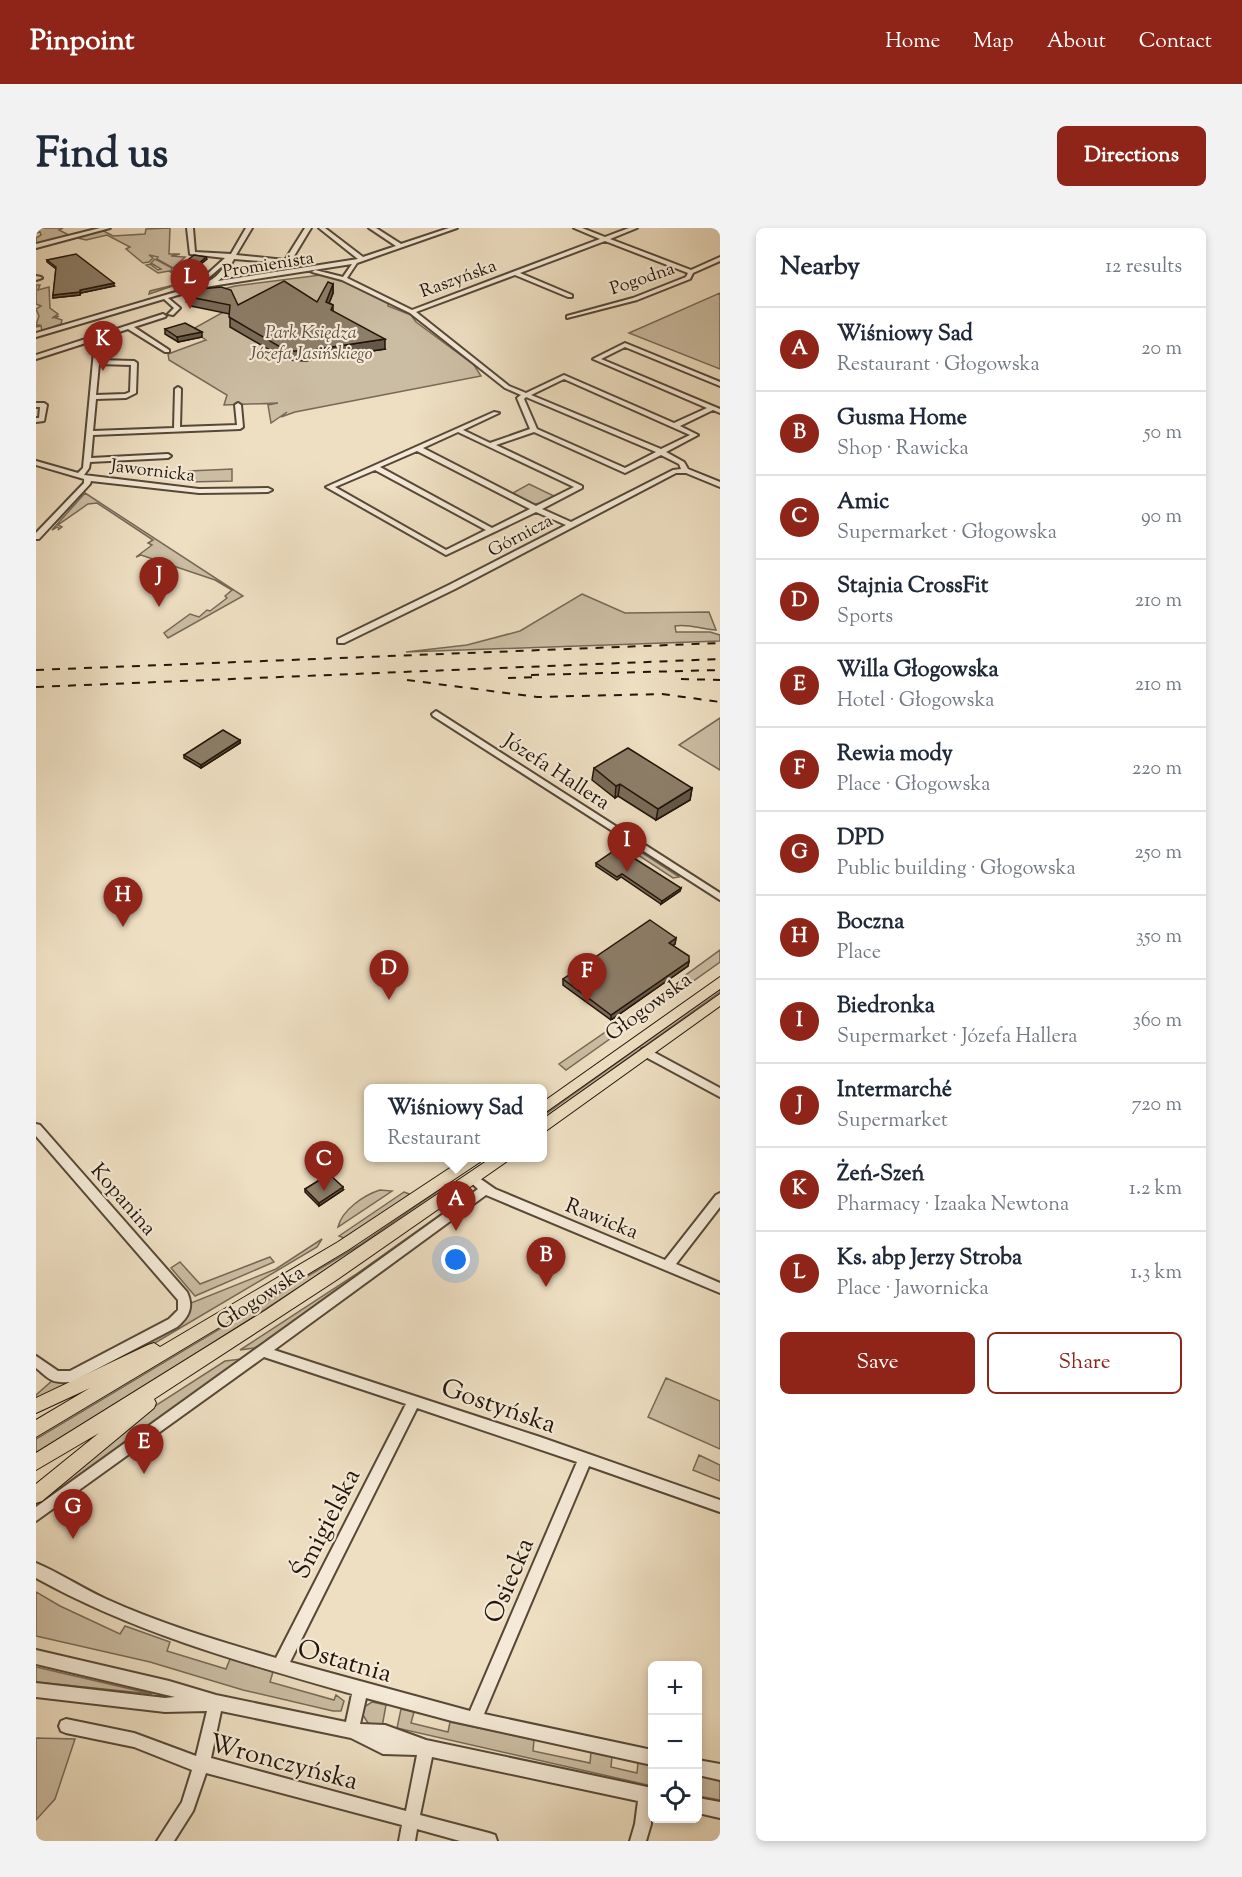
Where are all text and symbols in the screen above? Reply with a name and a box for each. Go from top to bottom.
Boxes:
text: Pinpoint [30,22,134,62]
text: Home [885,27,940,57]
text: Map [973,27,1014,57]
text: About [1047,27,1106,57]
text: Contact [1139,27,1212,57]
text: Find us [36,126,168,186]
button: Directions [1057,126,1206,186]
street label: Promienista [221,246,316,286]
text: Nearby [780,249,860,286]
text: 12 results [1105,253,1182,282]
street label: Raszyńska [417,254,501,306]
street label: Pogodna [607,257,678,303]
pin: L [170,260,210,309]
text: Wiśniowy Sad [837,319,973,351]
park label: Park Księdza Józefa Jasińskiego [249,321,372,368]
pin: K [84,322,122,371]
text: A [791,335,808,364]
text: 20 m [1141,335,1182,364]
text: Restaurant · Głogowska [837,351,1040,380]
text: Gusma Home [837,403,967,435]
text: B [793,419,806,448]
text: 50 m [1144,419,1182,448]
text: Shop · Rawicka [837,435,969,464]
street label: Jawornicka [108,454,196,490]
text: Amic [837,487,889,519]
text: C [791,503,808,532]
text: 90 m [1141,503,1182,532]
street label: Górnicza [484,509,558,565]
text: Supermarket · Głogowska [837,519,1057,548]
pin: J [140,558,178,607]
text: Stajnia CrossFit [837,571,988,603]
text: D [792,587,807,616]
text: 210 m [1135,587,1182,616]
text: Sports [837,603,893,632]
text: Willa Głogowska [837,655,999,687]
text: E [793,671,806,700]
text: 210 m [1135,671,1182,700]
text: Hotel · Głogowska [837,687,995,716]
street label: Józefa Hallera [496,726,615,819]
text: Rewia mody [837,739,953,771]
text: F [794,755,805,784]
text: 220 m [1132,755,1182,784]
text: Place · Głogowska [837,771,990,800]
pin: I [608,822,646,872]
text: DPD [837,823,884,855]
text: G [791,839,808,868]
text: 250 m [1134,839,1182,868]
text: Public building · Głogowska [837,855,1076,884]
pin: H [104,878,142,927]
text: Boczna [837,907,904,939]
text: H [792,923,807,952]
text: 350 m [1136,923,1182,952]
text: Place [837,939,881,968]
pin: D [370,950,408,1000]
pin: F [568,954,606,1003]
street label: Głogowska [600,966,699,1049]
text: Biedronka [837,991,935,1023]
text: I [796,1007,803,1036]
text: 360 m [1133,1007,1182,1036]
text: Supermarket · Józefa Hallera [837,1023,1077,1052]
text: Intermarché [837,1075,952,1107]
popup [364,1084,547,1162]
text: J [797,1091,802,1120]
text: 720 m [1131,1091,1182,1120]
text: Wiśniowy Sad [387,1093,524,1125]
text: Supermarket [837,1107,948,1136]
text: Restaurant [387,1125,481,1154]
pin: C [304,1142,344,1191]
street label: Kopanina [83,1157,163,1243]
text: Żeń-Szeń [837,1159,925,1191]
text: K [792,1175,807,1204]
text: 1.2 km [1129,1175,1182,1204]
pin: A [436,1182,476,1231]
text: Pharmacy · Izaaka Newtona [837,1191,1069,1220]
street label: Rawicka [560,1192,643,1248]
pin: B [526,1238,566,1287]
text: Ks. abp Jerzy Stroba [837,1243,1022,1275]
your location [441,1245,470,1274]
street label: Głogowska [211,1259,312,1339]
text: L [793,1259,806,1288]
text: 1.3 km [1130,1259,1182,1288]
text: Place · Jawornicka [837,1275,989,1304]
button: Save [780,1332,975,1394]
button: Share [987,1332,1182,1394]
street label: Gostyńska [436,1370,561,1444]
pin: E [124,1424,164,1474]
street label: Śmigielska [284,1462,371,1586]
pin: G [54,1490,93,1539]
street label: Osiecka [476,1533,545,1629]
street label: Ostatnia [293,1631,396,1694]
map controls [648,1661,702,1823]
button: + [648,1661,702,1715]
button: − [648,1715,702,1769]
street label: Wronczyńska [205,1726,362,1801]
button: locate [648,1769,702,1823]

